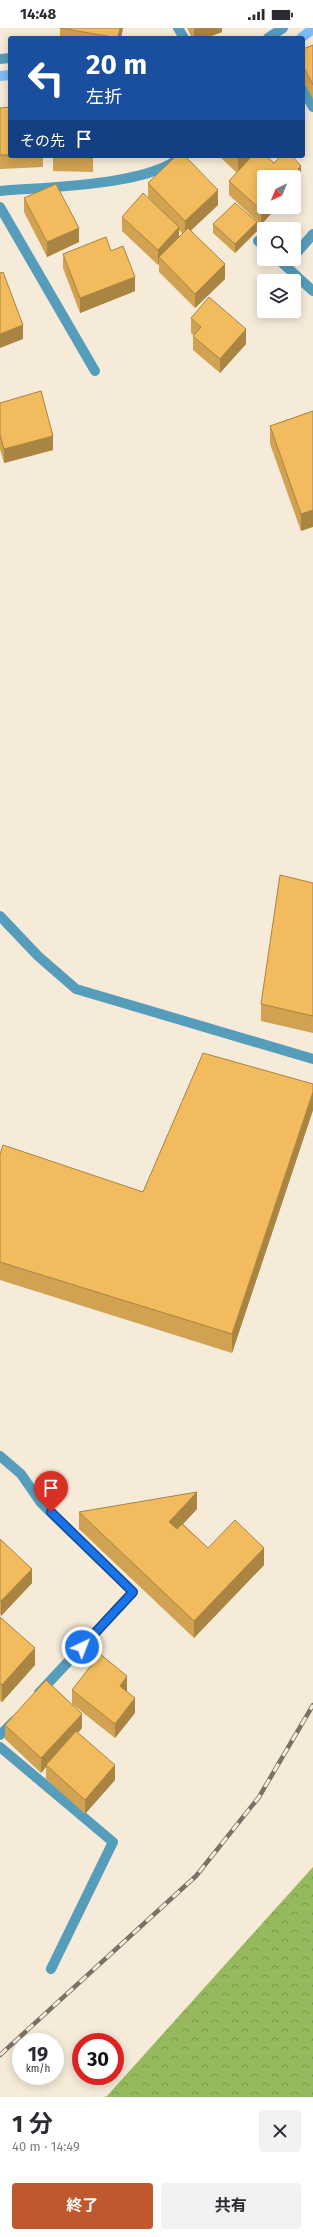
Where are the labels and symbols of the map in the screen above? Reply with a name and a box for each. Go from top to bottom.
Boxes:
north arrow [257,170,301,214]
pin [34,1471,68,1512]
position arrow [61,1626,103,1668]
speed limit sign: 30 [72,2033,124,2085]

